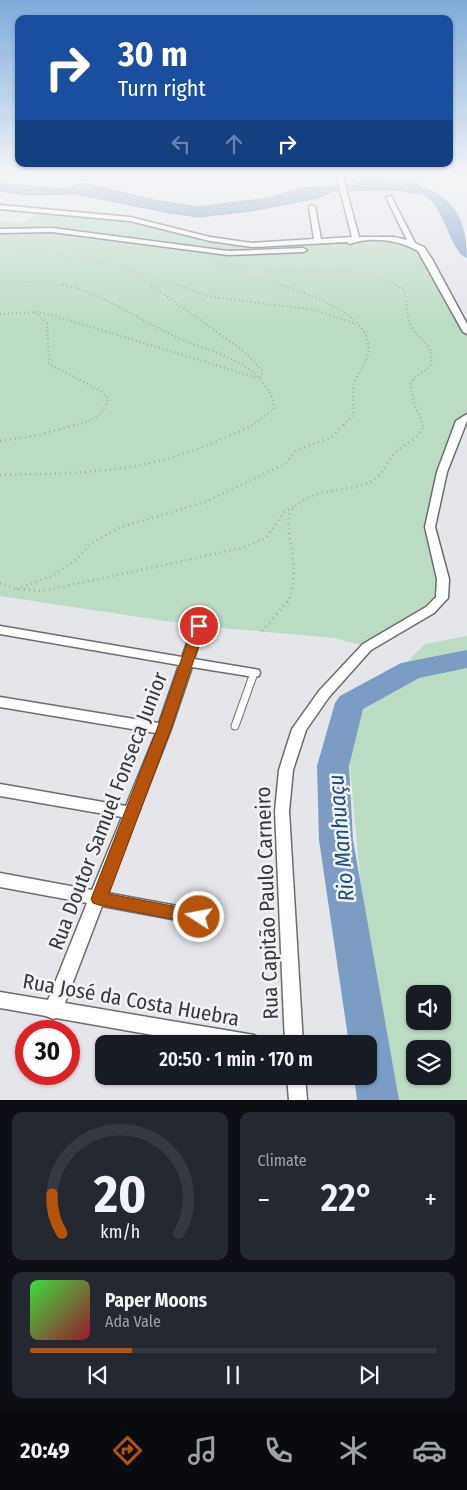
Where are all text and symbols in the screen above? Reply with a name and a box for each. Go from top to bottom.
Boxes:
text: 30 m [118,33,188,75]
icon: right [35,35,100,100]
text: Turn right [118,75,206,102]
icon: left [167,130,195,158]
icon: ahead [220,130,248,158]
icon: right [273,130,301,158]
pin [178,605,220,647]
icon: arrive [185,612,213,640]
street label: Rua Doutor Samuel Fonseca Junior [43,668,173,954]
water label: Rio Manhuaçu [322,773,360,903]
street label: Rua Capitão Paulo Carneiro [250,786,284,1020]
position arrow [172,890,224,942]
street label: Rua José da Costa Huebra [21,968,241,1032]
map controls [406,985,451,1085]
button: sound [406,985,451,1030]
speed limit sign: 30 [15,1020,80,1085]
button: layers [406,1040,451,1085]
text: 20:50 · 1 min · 170 m [159,1048,313,1071]
text: Climate [258,1151,307,1170]
text: 20 [93,1163,146,1226]
text: 22° [321,1175,374,1221]
text: − [258,1183,270,1216]
text: + [424,1183,437,1216]
text: km/h [100,1221,140,1243]
text: Paper Moons [105,1289,207,1312]
text: Ada Vale [105,1312,161,1331]
icon: previous [84,1361,112,1389]
icon: pause [219,1361,247,1389]
icon: next [355,1361,383,1389]
icon: directions [110,1433,145,1468]
icon: music [185,1433,220,1468]
icon: phone [261,1433,296,1468]
icon: climate [336,1433,371,1468]
icon: car [412,1433,447,1468]
text: 20:49 [20,1437,70,1464]

